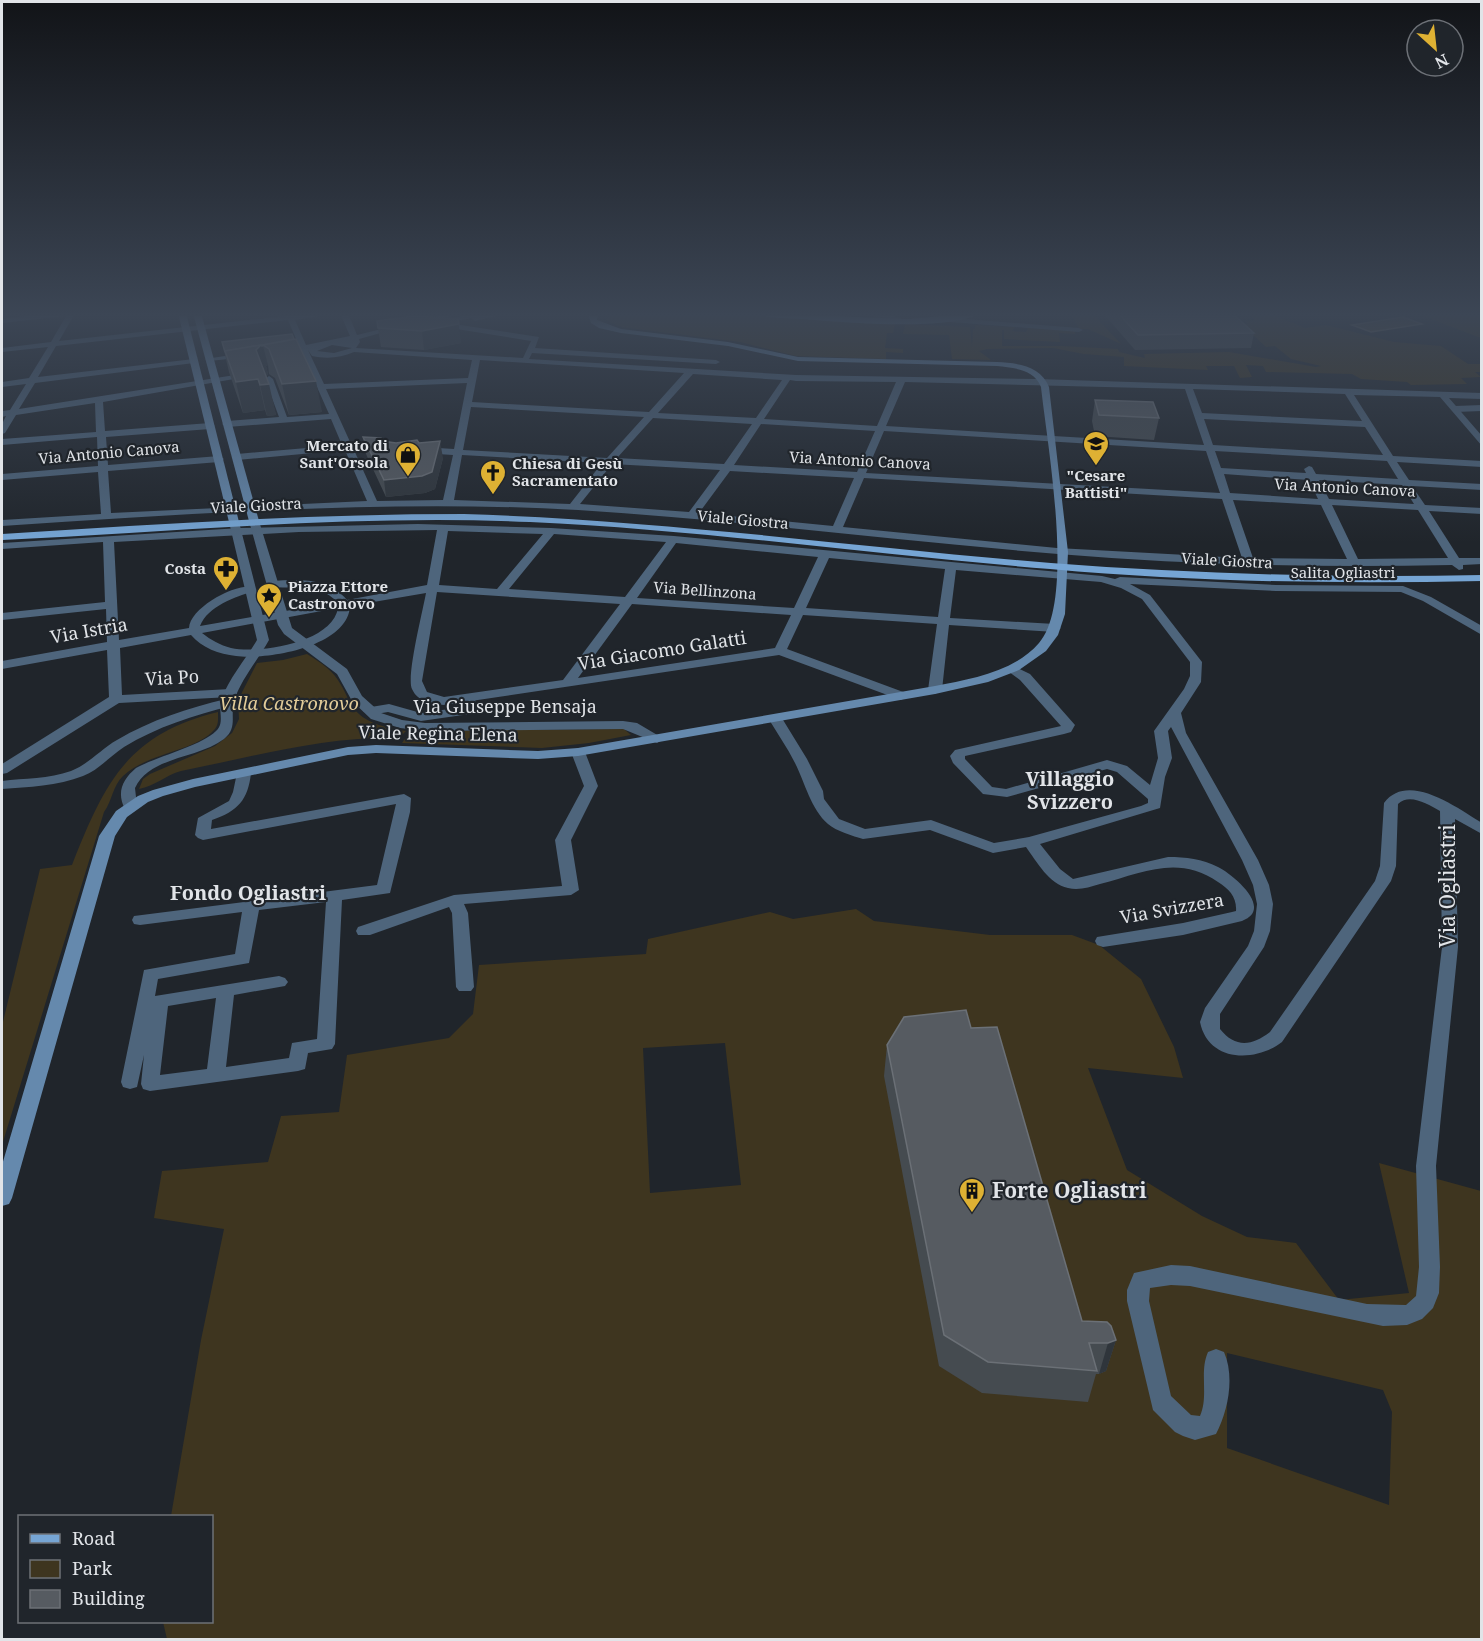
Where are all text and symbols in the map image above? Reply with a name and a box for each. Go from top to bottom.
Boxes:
north arrow [1405,18,1465,78]
text: N [1431,49,1452,74]
school or university icon: "Cesare Battisti" [1081,429,1111,467]
place label: Mercato di Sant'Orsola [300,435,389,472]
street label: Via Antonio Canova [38,436,180,468]
shop icon: Mercato di Sant'Orsola [393,440,423,478]
street label: Via Antonio Canova [789,446,931,474]
place label: Chiesa di Gesù Sacramentato [512,453,622,490]
church icon: Chiesa di Gesù Sacramentato [478,458,508,496]
place label: "Cesare Battisti" [1065,465,1127,502]
street label: Via Antonio Canova [1274,473,1416,501]
street label: Viale Giostra [210,493,302,517]
street label: Viale Giostra [697,505,789,533]
street label: Viale Giostra [1181,548,1273,572]
pharmacy icon: Costa [211,554,241,592]
place label: Costa [164,558,206,578]
street label: Salita Ogliastri [1291,562,1396,582]
place label: Piazza Ettore Castronovo [288,576,388,613]
street label: Via Bellinzona [653,576,757,604]
place icon: Piazza Ettore Castronovo [254,581,284,619]
street label: Via Istria [48,611,129,649]
street label: Via Giacomo Galatti [576,625,748,675]
street label: Via Po [144,664,200,690]
park label: Villa Castronovo [219,691,359,715]
street label: Via Giuseppe Bensaja [413,694,597,718]
street label: Viale Regina Elena [358,720,518,746]
district label: Villaggio Svizzero [1026,765,1114,815]
street label: Via Ogliastri [1433,824,1461,948]
district label: Fondo Ogliastri [170,879,326,906]
street label: Via Svizzera [1118,887,1226,929]
building icon: Forte Ogliastri [957,1176,987,1214]
place label: Forte Ogliastri [992,1176,1147,1204]
legend [18,1515,213,1623]
text: Road [72,1526,115,1550]
text: Park [72,1556,112,1580]
text: Building [72,1586,145,1610]

